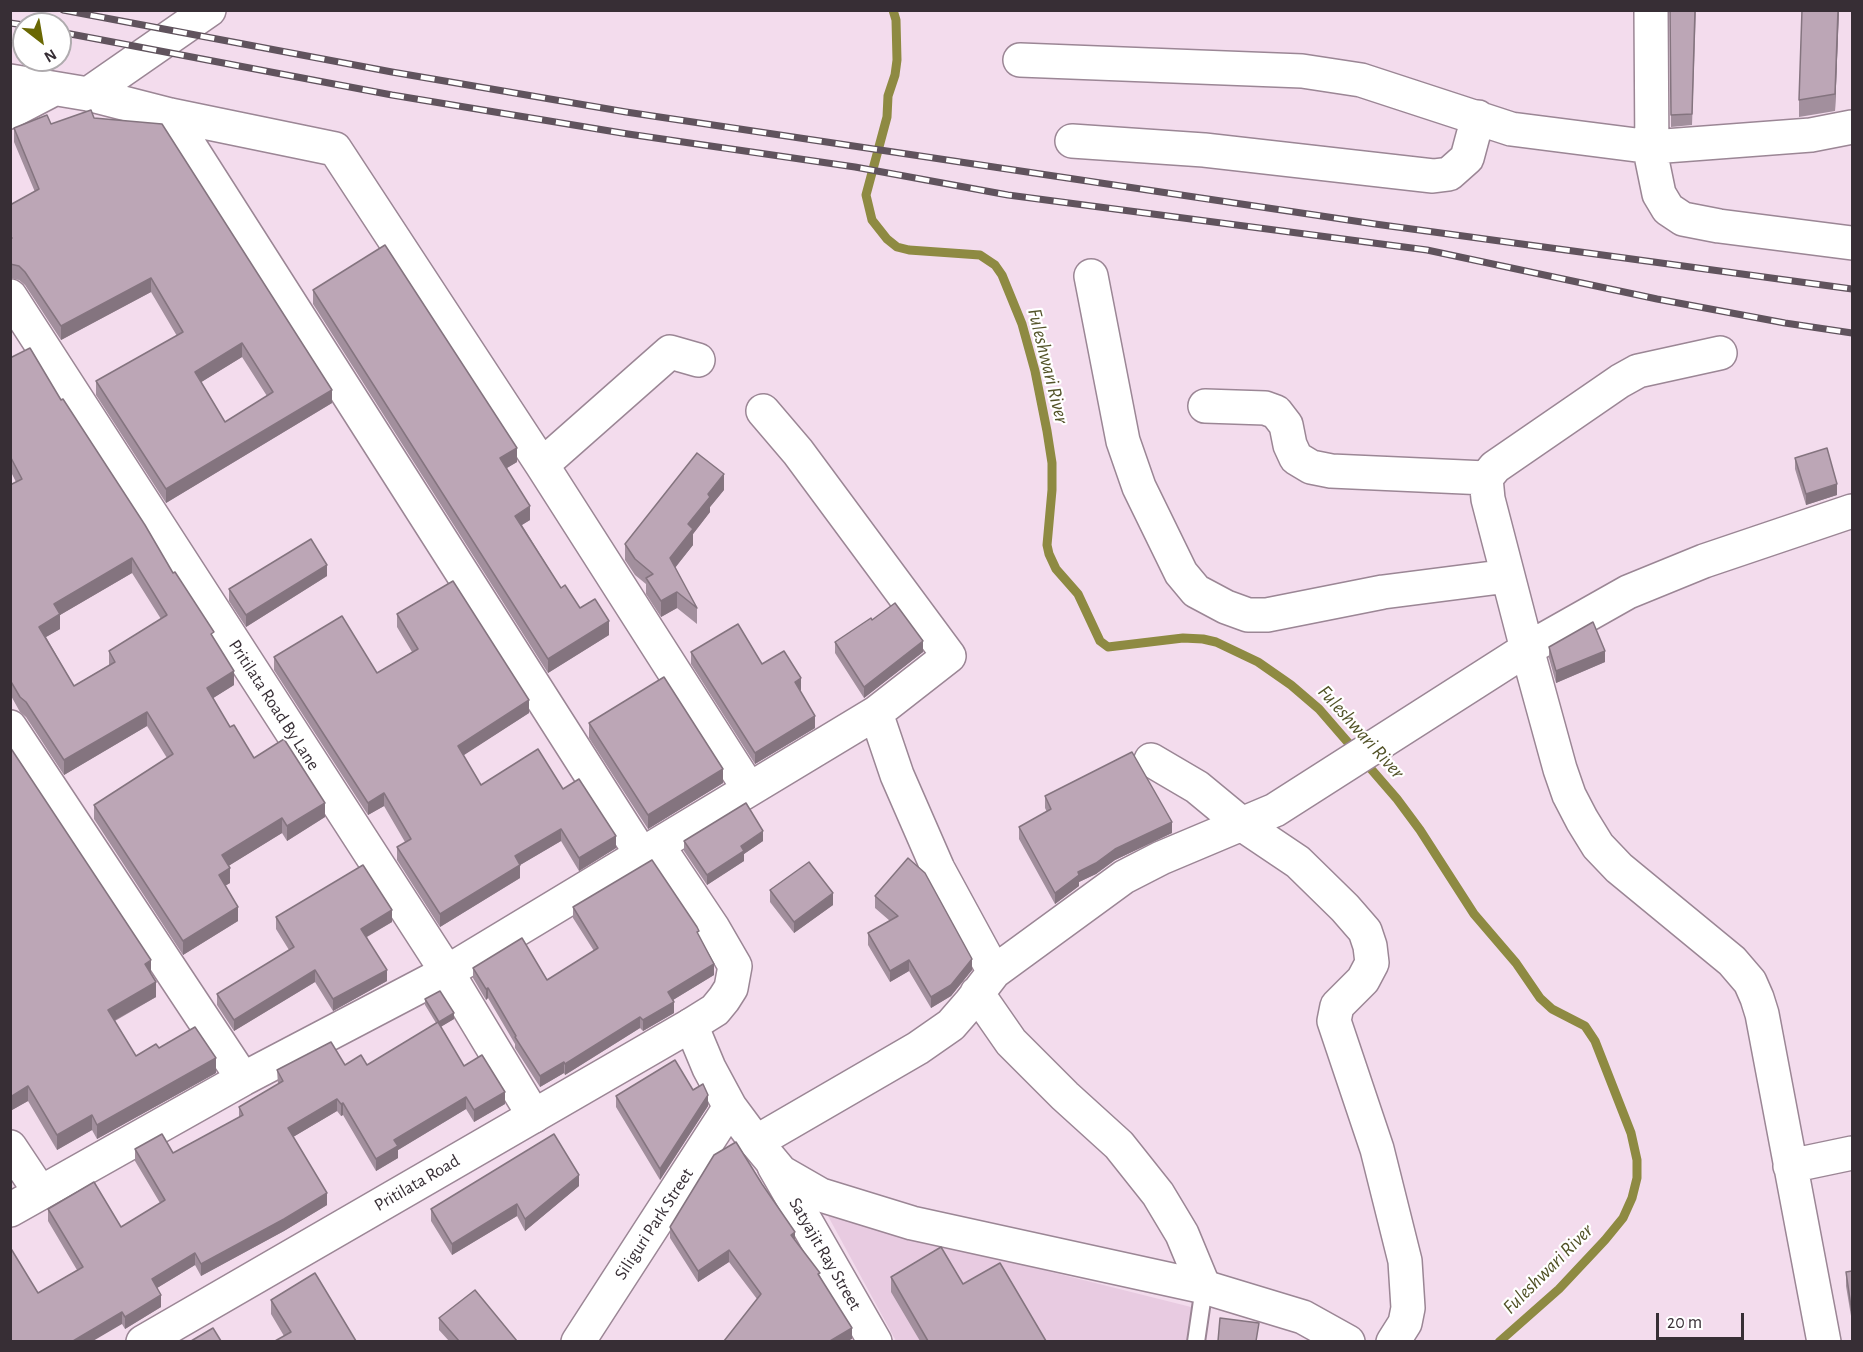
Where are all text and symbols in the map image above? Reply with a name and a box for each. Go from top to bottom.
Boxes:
north arrow [12,12,72,72]
text: N [41,46,59,65]
water label: Fuleshwari River [1022,306,1074,426]
street label: Pritilata Road By Lane [224,636,324,774]
water label: Fuleshwari River [1313,680,1409,784]
street label: Pritilata Road [370,1150,464,1216]
street label: Siliguri Park Street [610,1164,698,1284]
street label: Satyajit Ray Street [784,1194,866,1314]
water label: Fuleshwari River [1498,1219,1598,1319]
scale bar [1659,1301,1748,1339]
text: 20 m [1667,1314,1702,1332]

